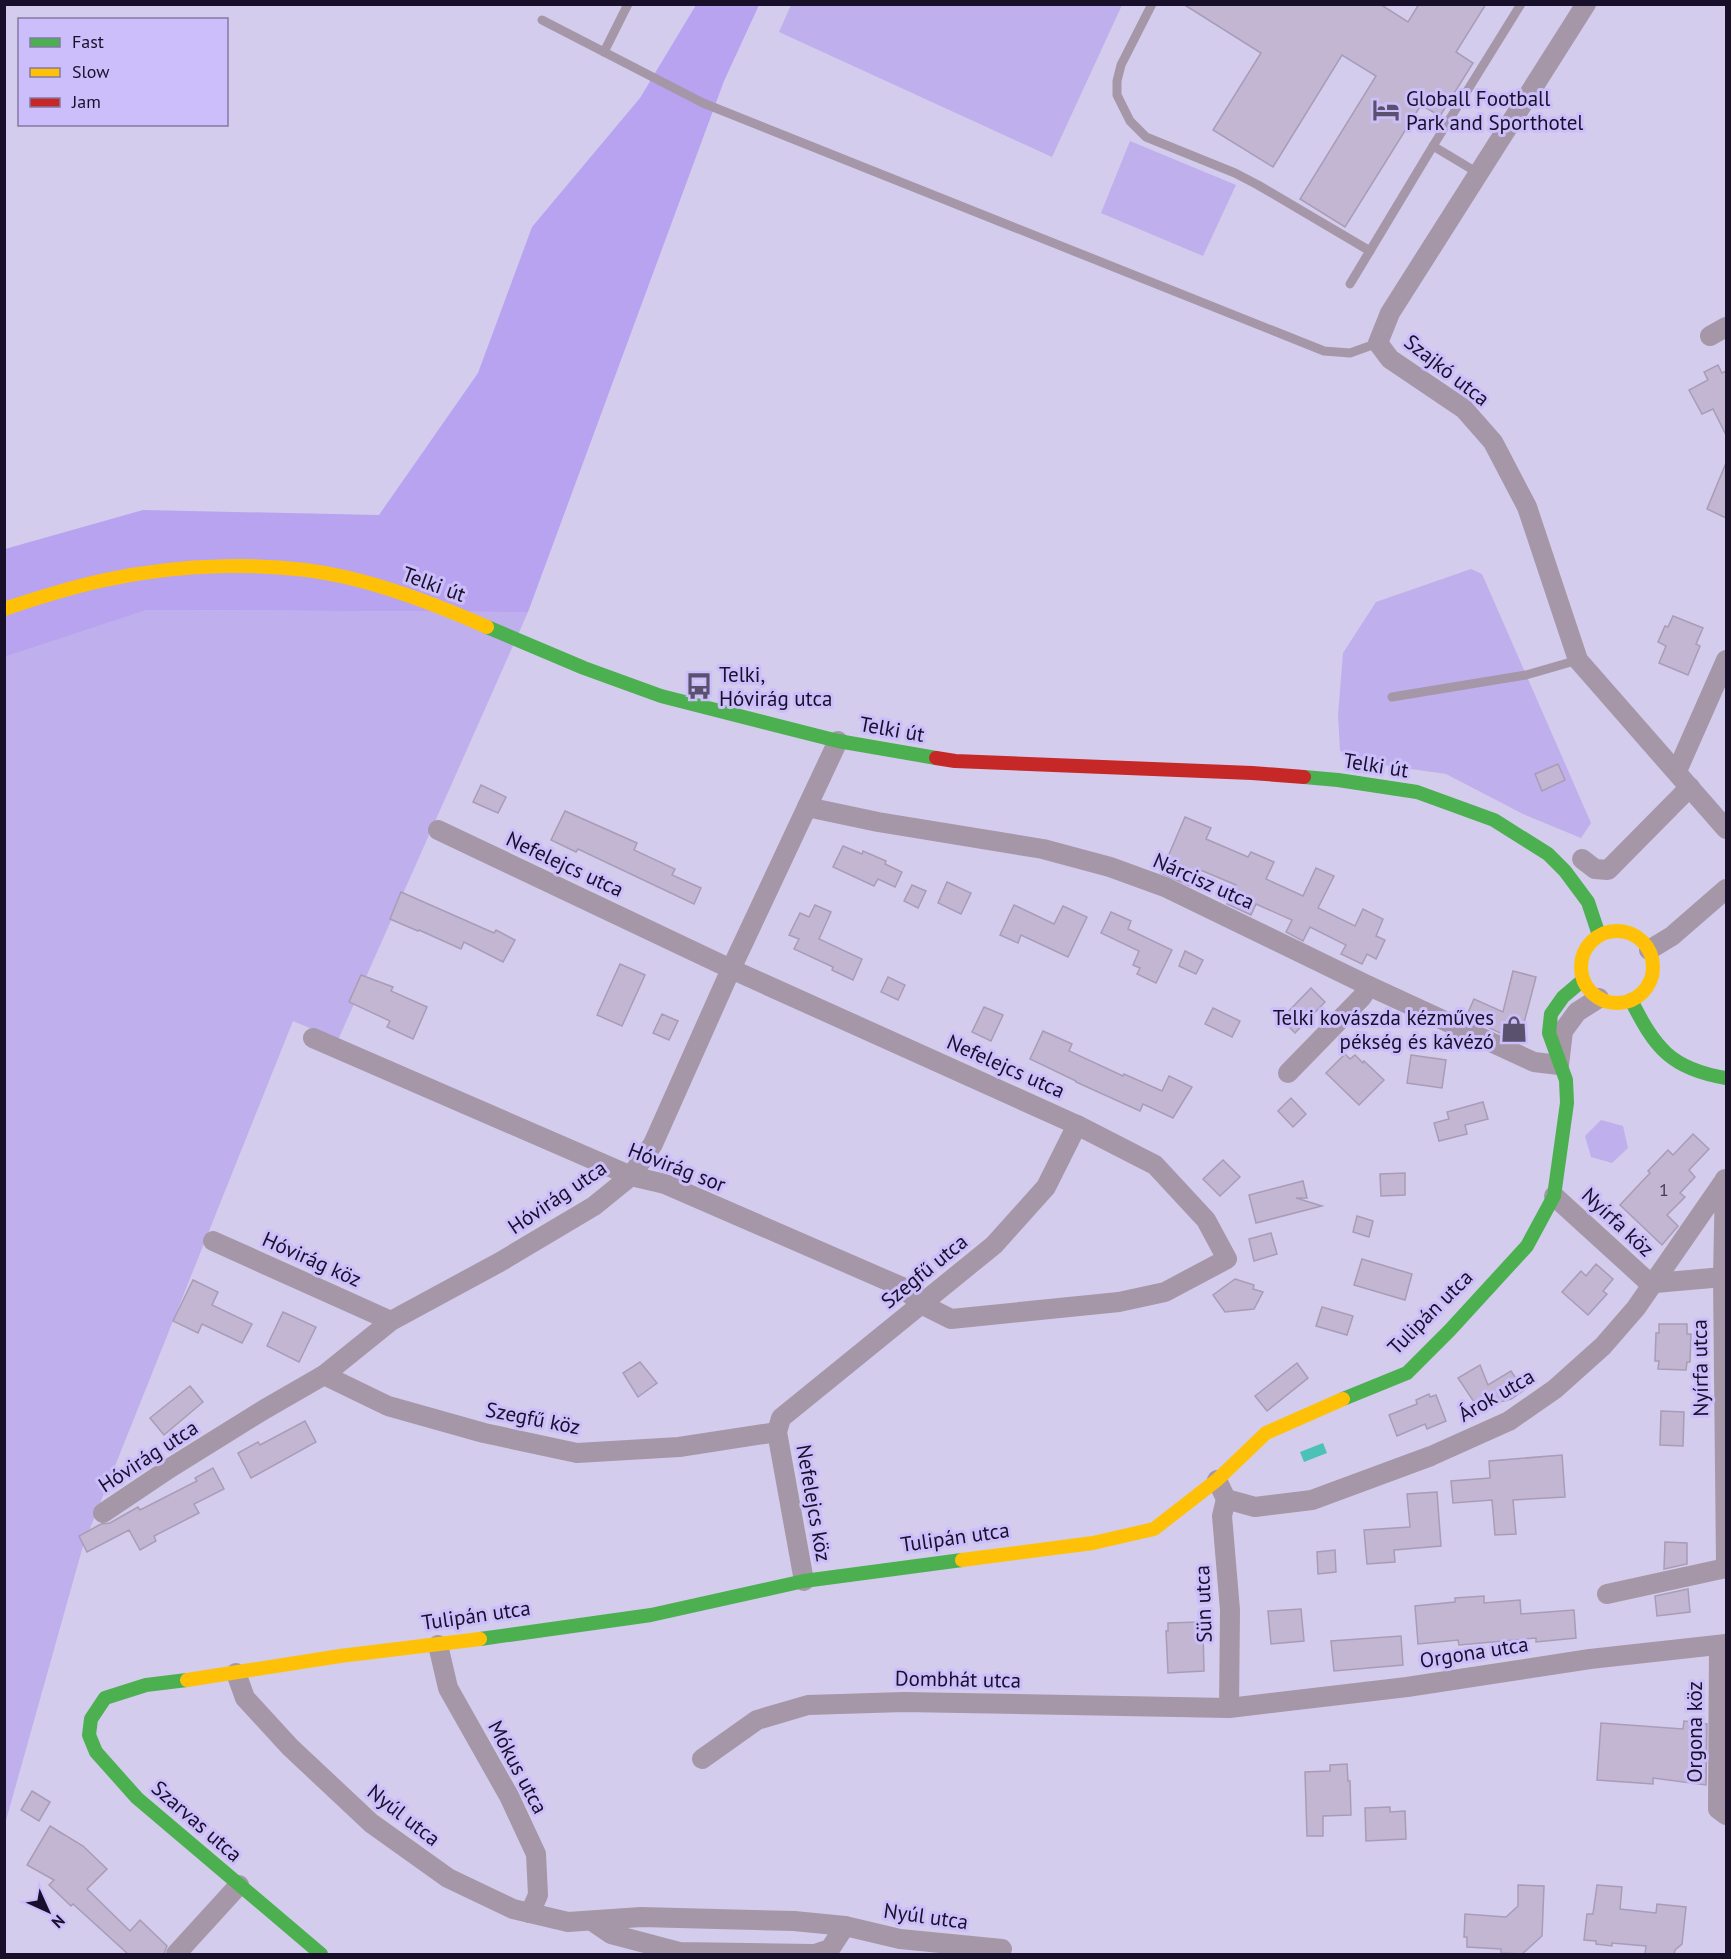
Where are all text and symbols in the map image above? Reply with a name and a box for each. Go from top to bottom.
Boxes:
legend [18,18,228,126]
text: Fast [72,30,104,53]
text: Slow [72,60,110,83]
place label: Globall Football Park and Sporthotel [1406,85,1584,136]
text: Jam [71,90,101,113]
hotel icon: Globall Football Park and Sporthotel [1371,95,1401,125]
street label: Szajkó utca [1399,328,1495,412]
street label: Telki út [399,560,469,608]
place label: Telki, Hóvirág utca [719,661,832,712]
bus stop icon: Telki, Hóvirág utca [684,671,714,701]
street label: Telki út [857,710,927,748]
street label: Telki út [1342,747,1410,783]
street label: Nefelejcs utca [502,825,628,903]
street label: Nárcisz utca [1149,847,1259,915]
place label: Telki kovászda kézműves pékség és kávézó [1273,1004,1494,1055]
shop icon: Telki kovászda kézműves pékség és kávézó [1499,1014,1529,1044]
street label: Nefelejcs utca [943,1028,1069,1104]
street label: Hóvirág sor [624,1136,730,1198]
street label: Hóvirág utca [502,1154,612,1240]
house number: 1 [1659,1178,1669,1201]
street label: Nyírfa köz [1576,1182,1660,1262]
street label: Hóvirág köz [258,1225,366,1293]
street label: Szegfű utca [875,1228,973,1314]
street label: Tulipán utca [1382,1264,1478,1360]
street label: Nyírfa utca [1686,1319,1714,1417]
street label: Árok utca [1453,1362,1539,1428]
street label: Szegfű köz [483,1396,583,1440]
street label: Hóvirág utca [93,1414,203,1498]
street label: Nefelejcs köz [790,1442,838,1564]
street label: Tulipán utca [899,1516,1011,1558]
street label: Sün utca [1188,1565,1218,1643]
street label: Tulipán utca [420,1594,532,1636]
street label: Orgona utca [1418,1630,1530,1674]
street label: Dombhát utca [895,1664,1021,1694]
street label: Orgona köz [1681,1681,1708,1783]
street label: Mókus utca [482,1716,554,1818]
street label: Szarvas utca [146,1774,248,1868]
street label: Nyúl utca [362,1778,446,1852]
north arrow [18,1881,78,1941]
street label: Nyúl utca [882,1897,970,1935]
text: N [48,1911,69,1932]

